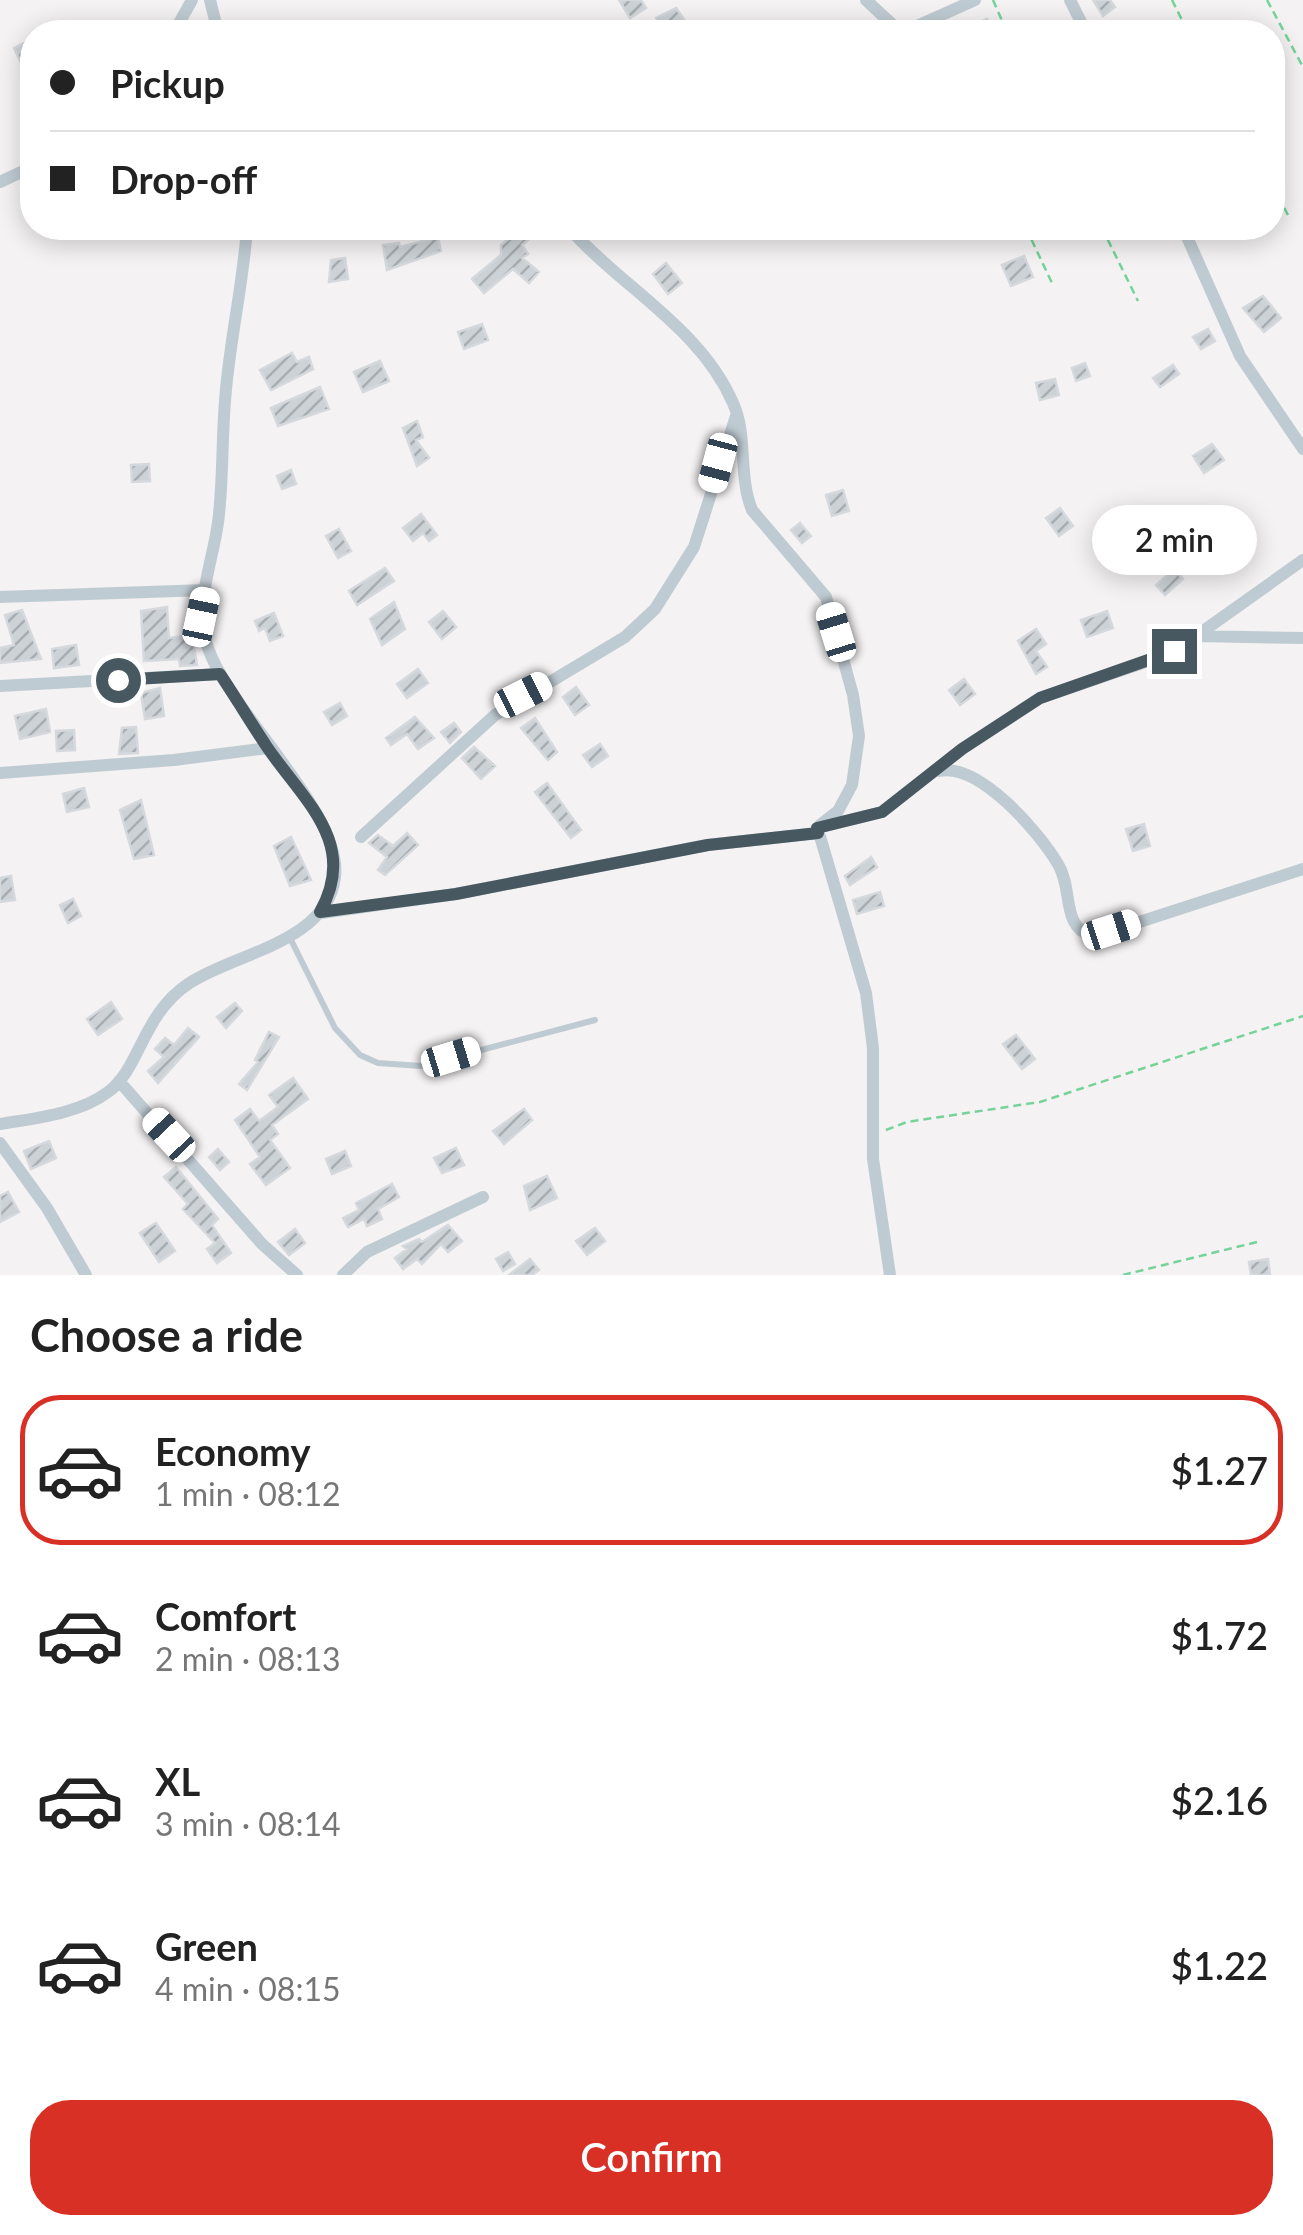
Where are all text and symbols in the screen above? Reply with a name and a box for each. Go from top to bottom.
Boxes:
text: Pickup [110,60,225,106]
text: Drop-off [110,156,257,202]
car [696,430,740,496]
callout: 2 min [1092,506,1256,576]
text: 2 min [1135,520,1214,559]
car [180,585,222,649]
car [813,599,859,665]
route end [1152,629,1197,674]
route start [96,658,141,703]
car [489,668,557,722]
car [1078,906,1144,954]
car [418,1034,484,1080]
car [138,1103,200,1167]
text: Choose a ride [30,1308,303,1362]
icon: car [35,1425,125,1515]
text: Economy [155,1428,310,1474]
text: $1.27 [1171,1447,1268,1493]
text: 1 min · 08:12 [155,1474,341,1513]
icon: car [35,1590,125,1680]
text: Comfort [155,1593,296,1639]
text: $1.72 [1171,1612,1268,1658]
text: 2 min · 08:13 [155,1639,341,1678]
icon: car [35,1755,125,1845]
text: XL [155,1758,200,1804]
text: $2.16 [1171,1777,1268,1823]
text: 3 min · 08:14 [155,1804,341,1843]
icon: car [35,1920,125,2010]
text: Green [155,1923,258,1969]
text: $1.22 [1171,1942,1268,1988]
text: 4 min · 08:15 [155,1969,341,2008]
button: Confirm [30,2100,1273,2215]

